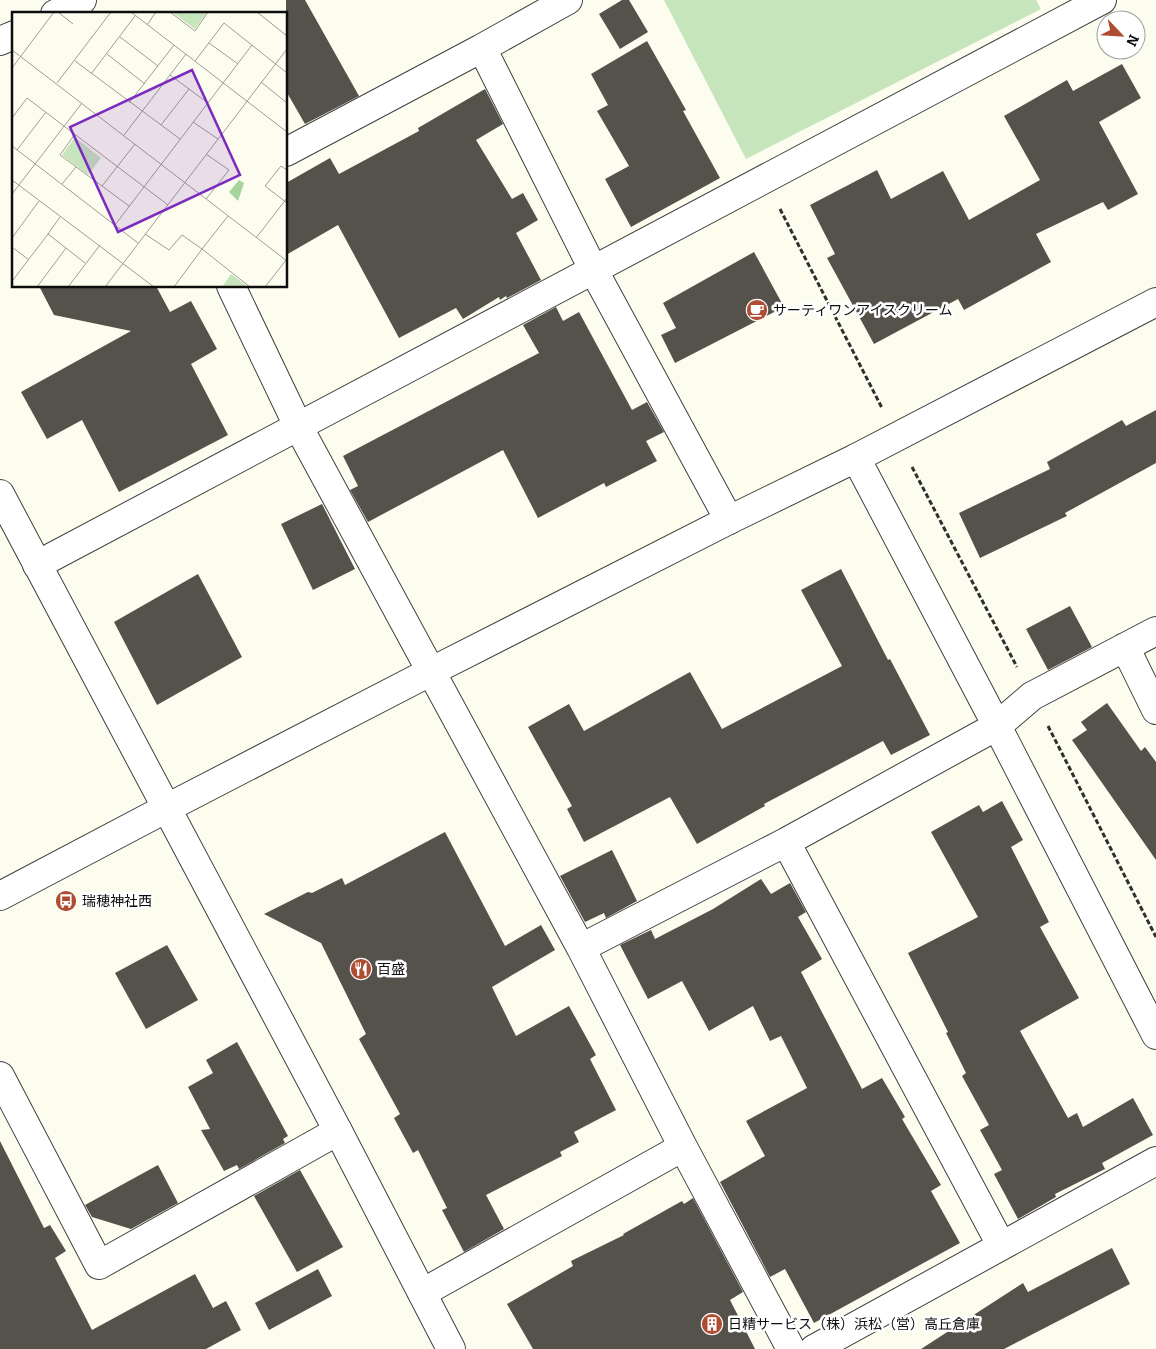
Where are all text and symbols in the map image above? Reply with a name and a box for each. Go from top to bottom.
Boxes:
north arrow [1096,10,1146,60]
inset map [12,12,288,288]
text: N [1122,32,1142,49]
cafe icon: サーティワンアイスクリーム [745,298,769,322]
place label: サーティワンアイスクリーム [773,302,953,319]
bus stop icon: 瑞穂神社西 [54,889,78,913]
place label: 瑞穂神社西 [82,893,152,910]
restaurant icon: 百盛 [349,957,373,981]
place label: 百盛 [377,961,405,978]
building icon: 日精サービス（株）浜松（営）高丘倉庫 [700,1312,724,1336]
place label: 日精サービス（株）浜松（営）高丘倉庫 [728,1316,980,1333]

